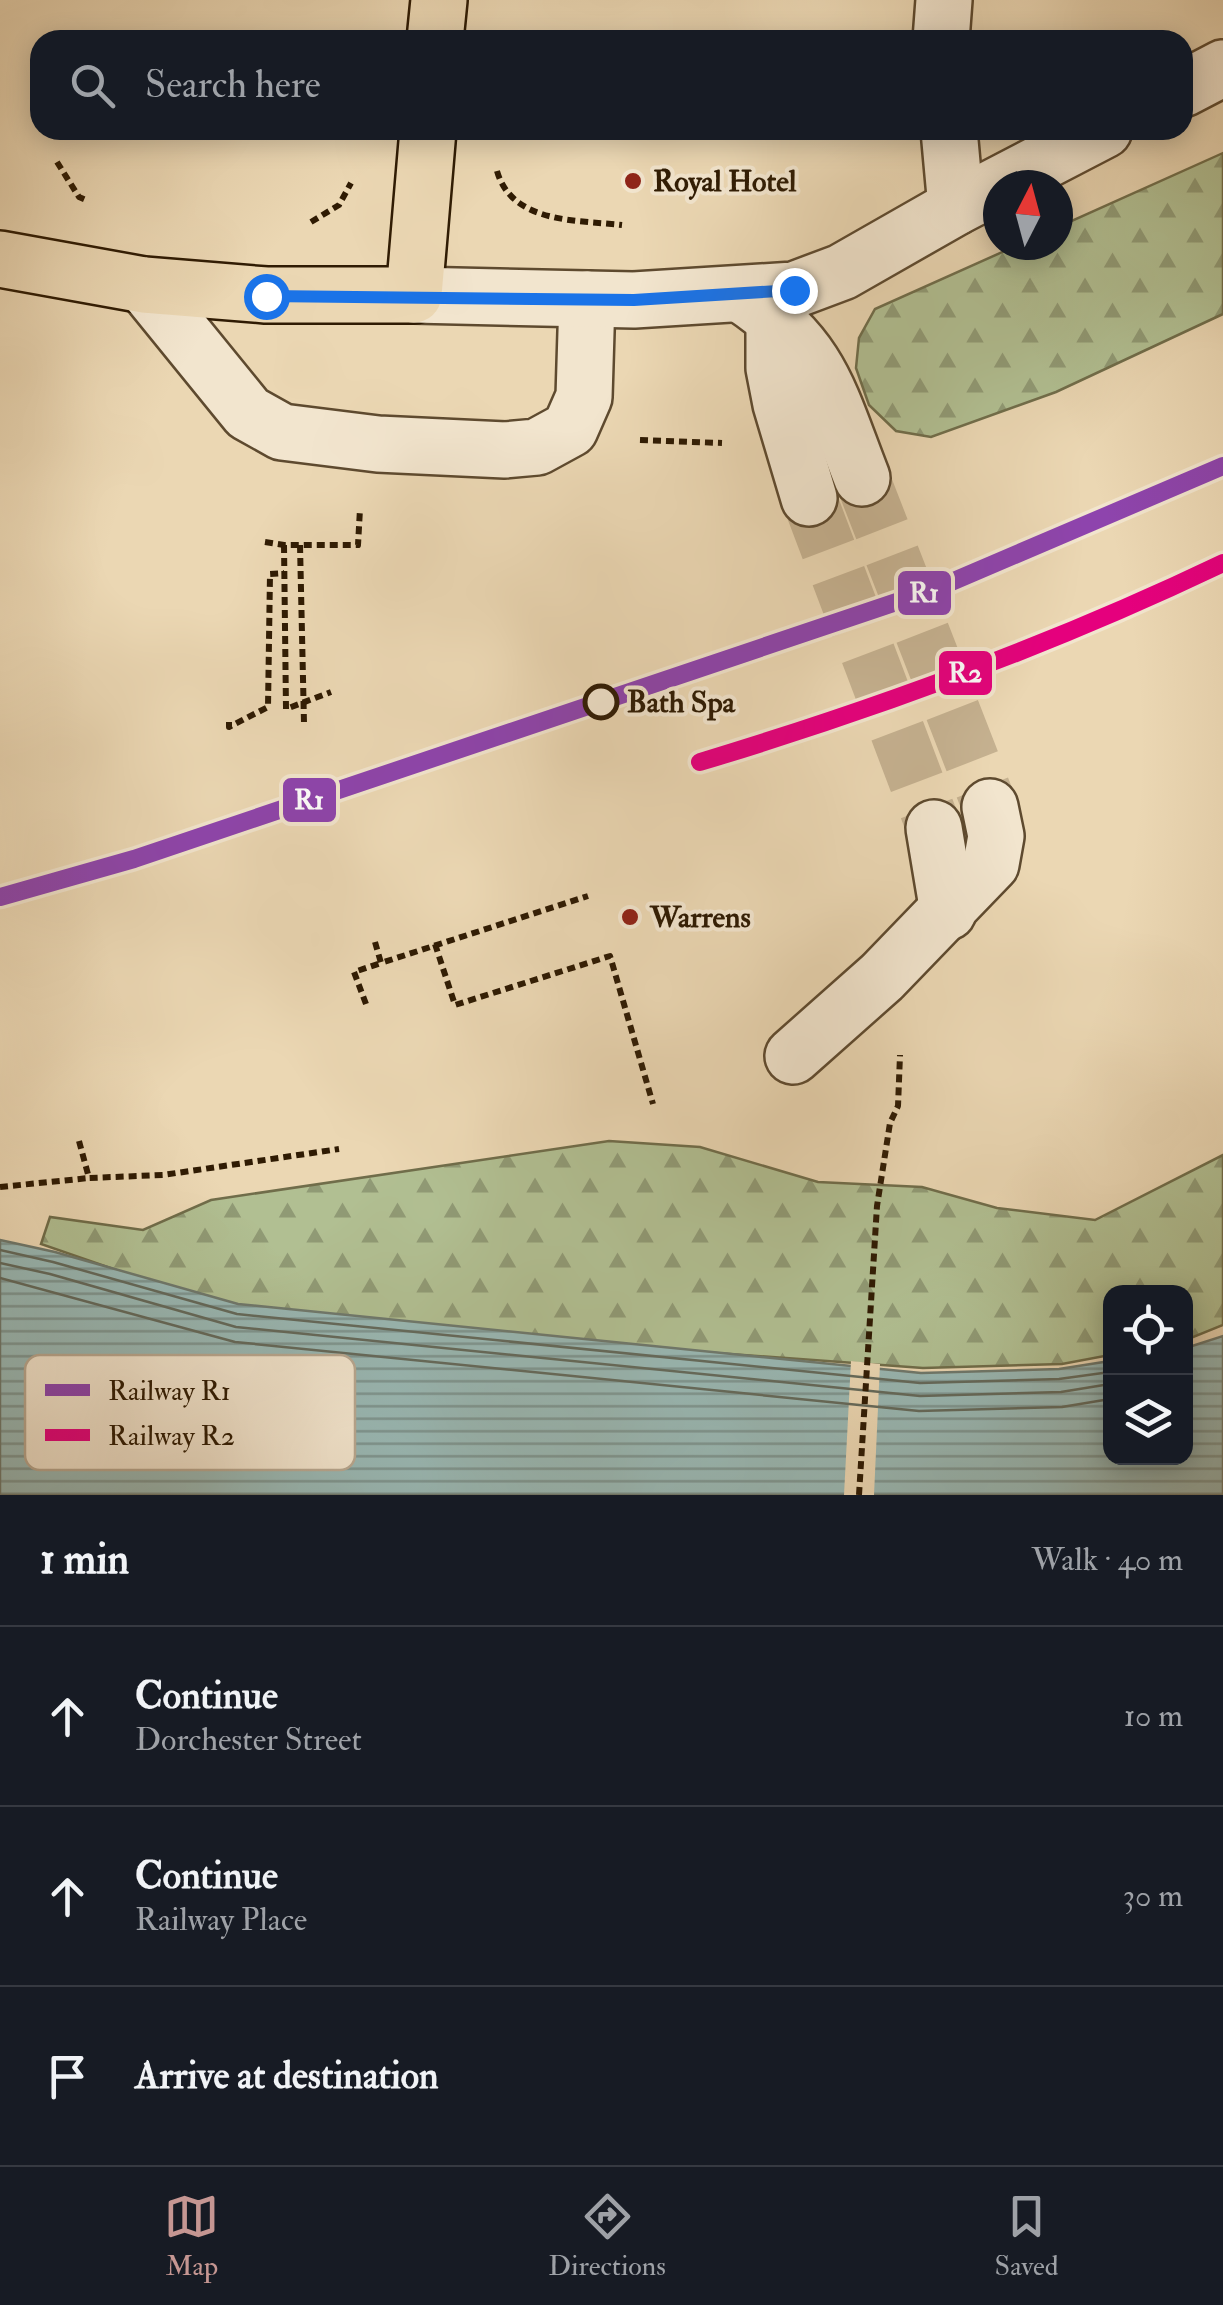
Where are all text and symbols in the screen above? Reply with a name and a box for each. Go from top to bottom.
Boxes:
search box [30,30,1193,140]
icon: search [65,58,120,113]
text: Search here [145,61,321,109]
place label: Royal Hotel [653,163,797,200]
marker: Royal Hotel [622,170,644,192]
north arrow [983,170,1073,260]
route end [772,268,818,314]
route start [244,274,290,320]
line badge: R1 [896,569,953,617]
text: R1 [909,576,939,611]
line badge: R2 [937,649,994,697]
text: R2 [948,656,982,691]
place label: Bath Spa [627,684,737,721]
marker: Bath Spa [584,685,618,719]
line badge: R1 [281,776,338,824]
text: R1 [294,783,324,818]
place label: Warrens [649,899,751,936]
marker: Warrens [619,906,641,928]
map controls [1103,1285,1193,1465]
button: locate [1103,1285,1193,1375]
legend [25,1355,355,1470]
text: Railway R1 [108,1374,231,1409]
button: layers [1103,1375,1193,1465]
text: Railway R2 [108,1419,235,1454]
text: 1 min [40,1534,129,1586]
text: Walk · 40 m [1032,1540,1183,1580]
text: Continue [135,1672,278,1720]
icon: ahead [40,1689,95,1744]
text: 10 m [1124,1696,1183,1736]
text: Dorchester Street [135,1720,362,1760]
text: Continue [135,1852,278,1900]
icon: ahead [40,1869,95,1924]
text: 30 m [1123,1876,1183,1916]
text: Railway Place [135,1900,307,1940]
icon: arrive [40,2049,95,2104]
text: Arrive at destination [135,2052,439,2100]
tab: Map [164,2189,219,2284]
tab: Directions [548,2189,666,2284]
tab: Saved [995,2189,1059,2284]

